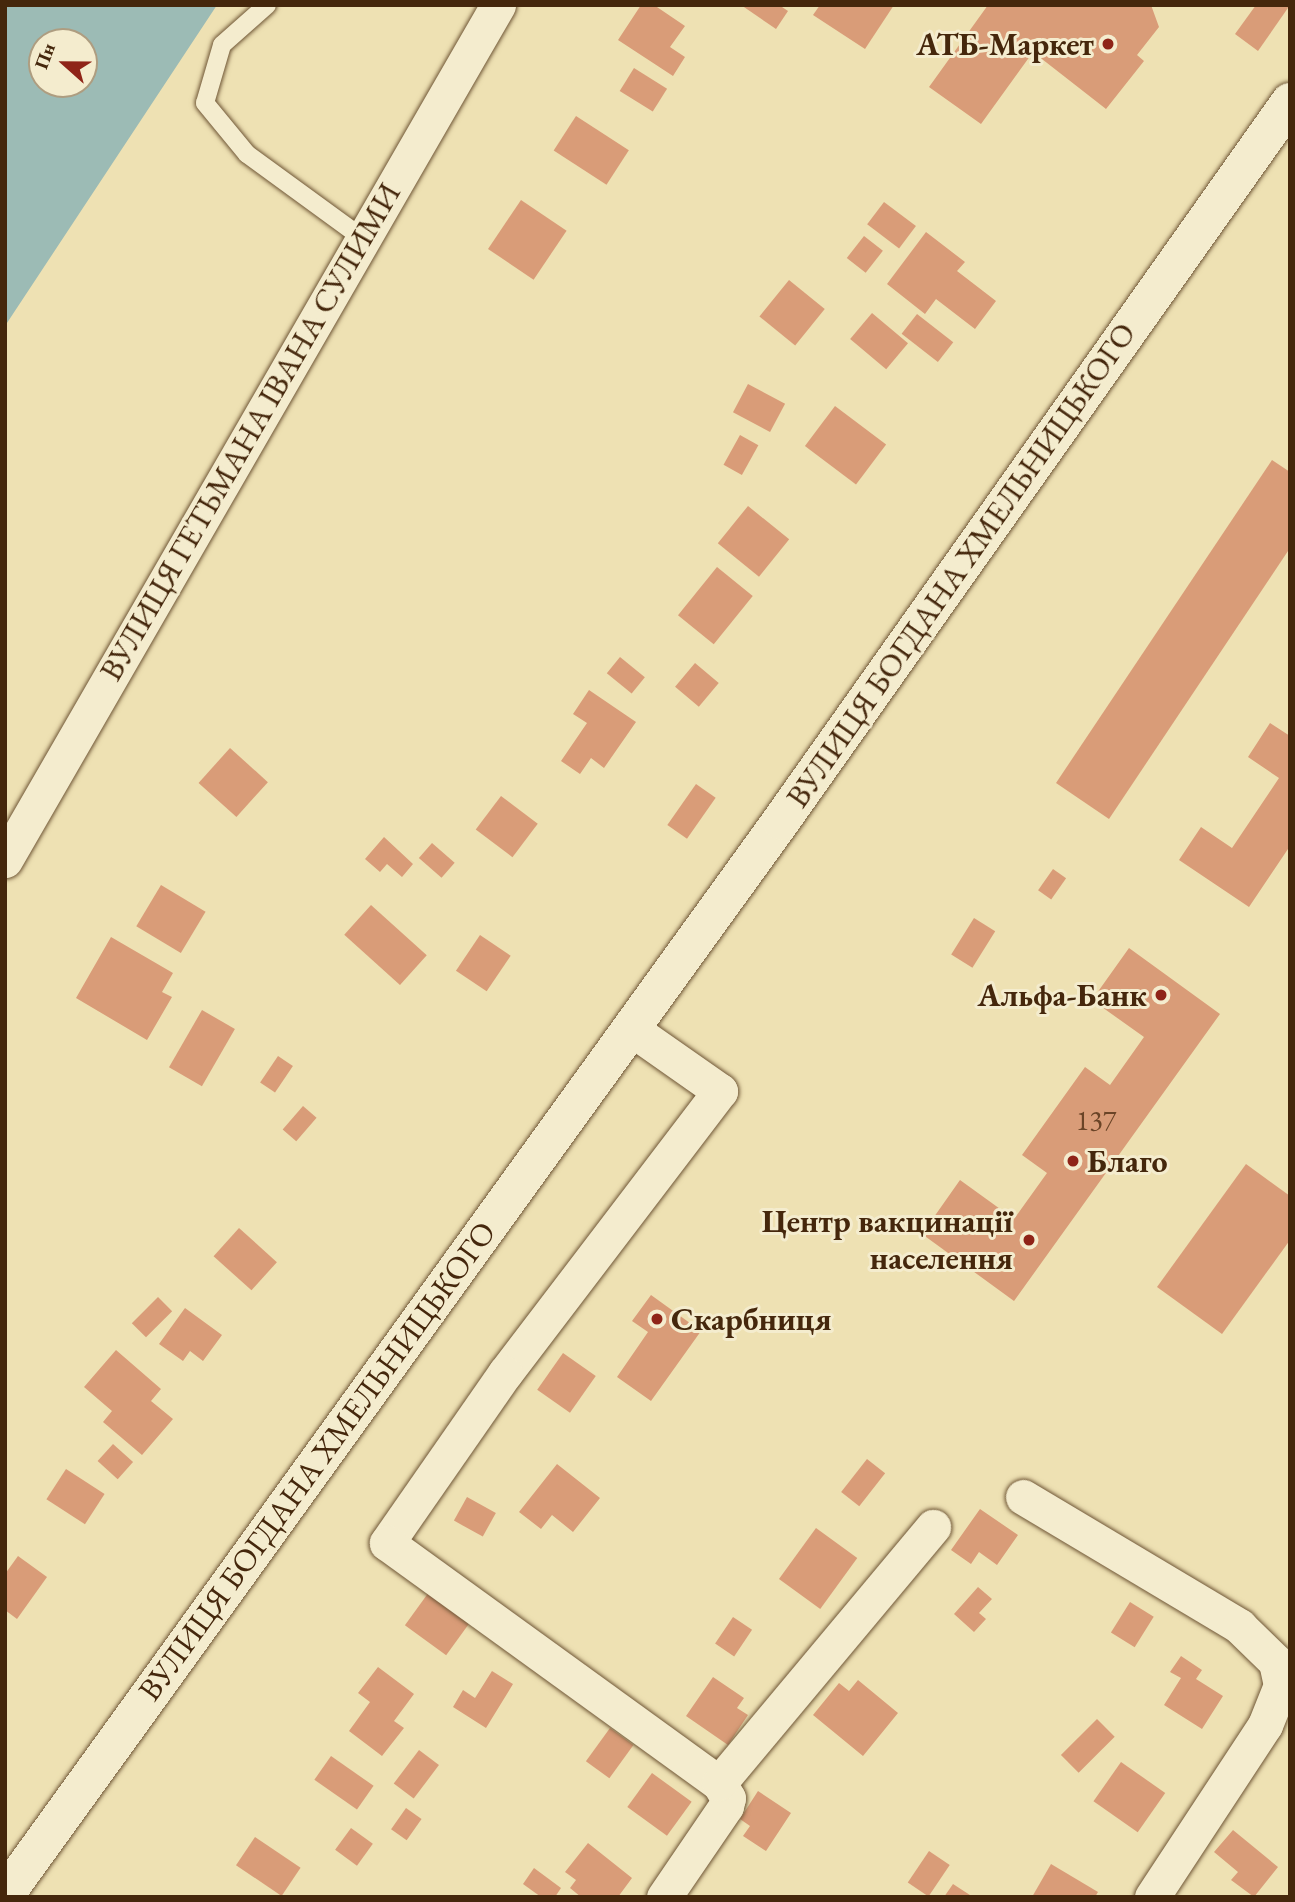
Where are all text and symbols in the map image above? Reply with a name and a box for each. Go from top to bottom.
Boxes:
place label: АТБ-Маркет [916,25,1094,63]
north arrow [28,28,98,98]
marker: АТБ-Маркет [1100,36,1116,52]
text: Пн [28,39,61,73]
street label: ВУЛИЦЯ ГЕТЬМАНА ІВАНА СУЛИМИ [92,177,408,687]
street label: ВУЛИЦЯ БОГДАНА ХМЕЛЬНИЦЬКОГО [778,315,1144,815]
place label: Альфа-Банк [978,976,1147,1014]
marker: Альфа-Банк [1153,987,1169,1003]
house number: 137 [1076,1103,1116,1137]
place label: Благо [1087,1142,1168,1180]
marker: Благо [1065,1153,1081,1169]
place label: Центр вакцинації населення [762,1203,1013,1278]
street label: ВУЛИЦЯ БОГДАНА ХМЕЛЬНИЦЬКОГО [130,1214,504,1708]
marker: Центр вакцинації населення [1019,1230,1039,1250]
place label: Скарбниця [671,1300,832,1338]
marker: Скарбниця [649,1311,665,1327]

